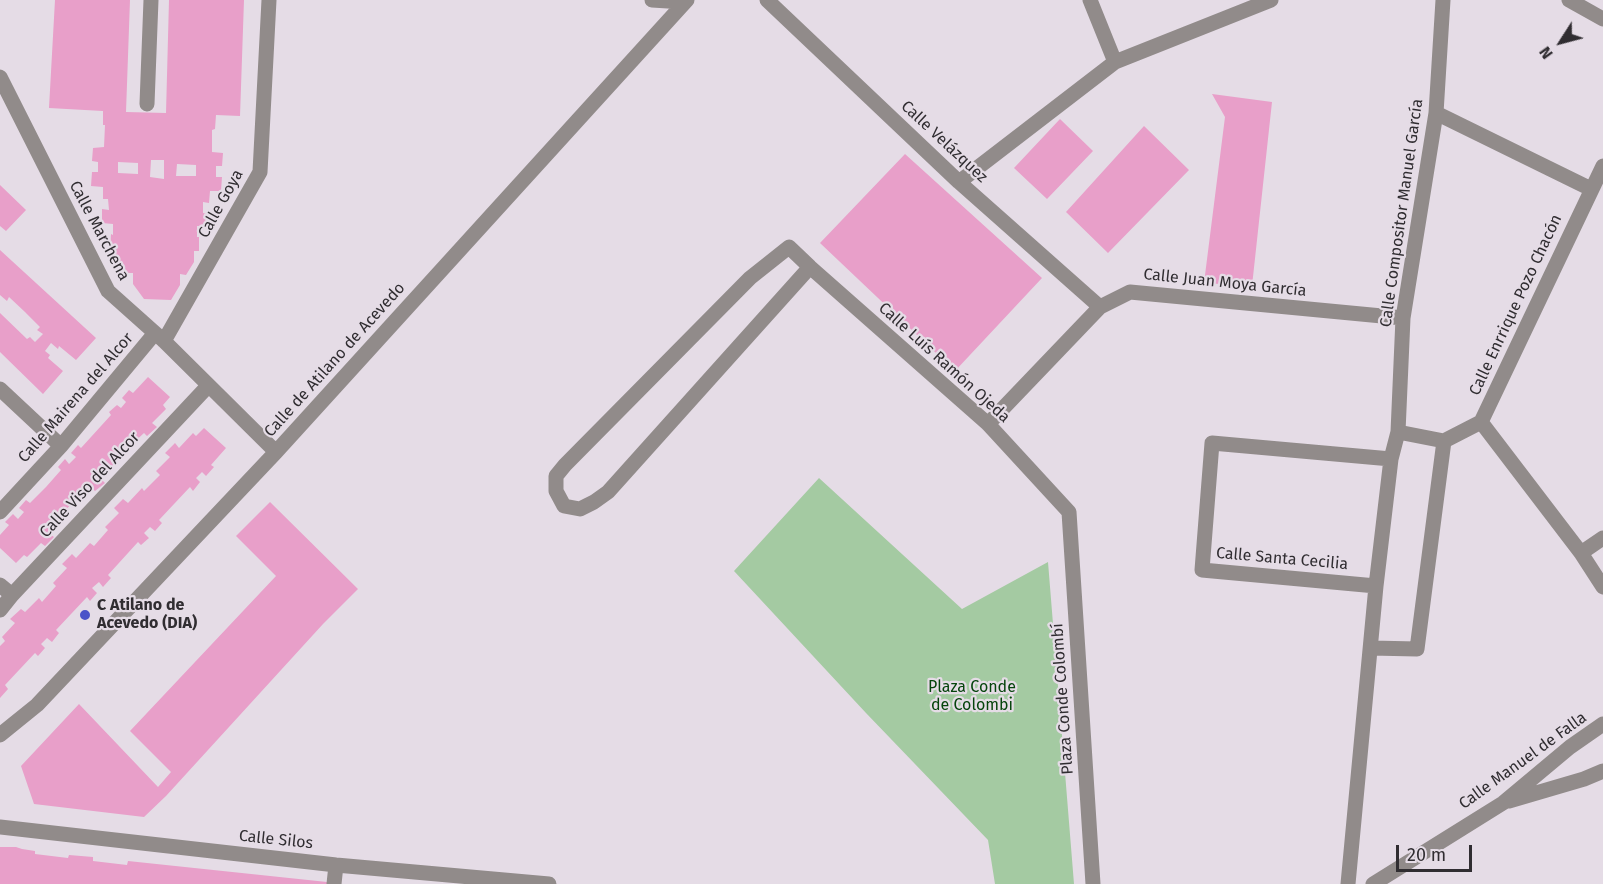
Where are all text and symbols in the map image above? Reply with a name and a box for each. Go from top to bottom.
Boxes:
north arrow [1531,12,1591,72]
text: N [1535,43,1557,63]
street label: Calle Velázquez [897,97,991,187]
street label: Calle Compositor Manuel García [1376,98,1428,328]
street label: Calle Goya [194,166,248,242]
street label: Calle Marchena [65,178,133,284]
street label: Calle Enrrique Pozo Chacón [1466,211,1566,399]
street label: Calle Juan Moya García [1143,265,1307,301]
street label: Calle de Atilano de Acevedo [261,279,409,441]
street label: Calle Luís Ramón Ojeda [874,299,1014,427]
street label: Calle Mairena del Alcor [14,329,138,467]
street label: Calle Viso del Alcor [36,428,144,542]
street label: Calle Santa Cecilia [1215,544,1349,574]
place label: C Atilano de Acevedo (DIA) [97,596,197,634]
marker: C Atilano de Acevedo (DIA) [78,608,92,622]
street label: Plaza Conde Colombí [1048,623,1078,775]
park label: Plaza Conde de Colombi [928,678,1016,716]
street label: Calle Manuel de Falla [1455,708,1591,814]
street label: Calle Silos [238,827,314,853]
scale bar [1399,833,1476,871]
text: 20 m [1407,844,1446,866]

